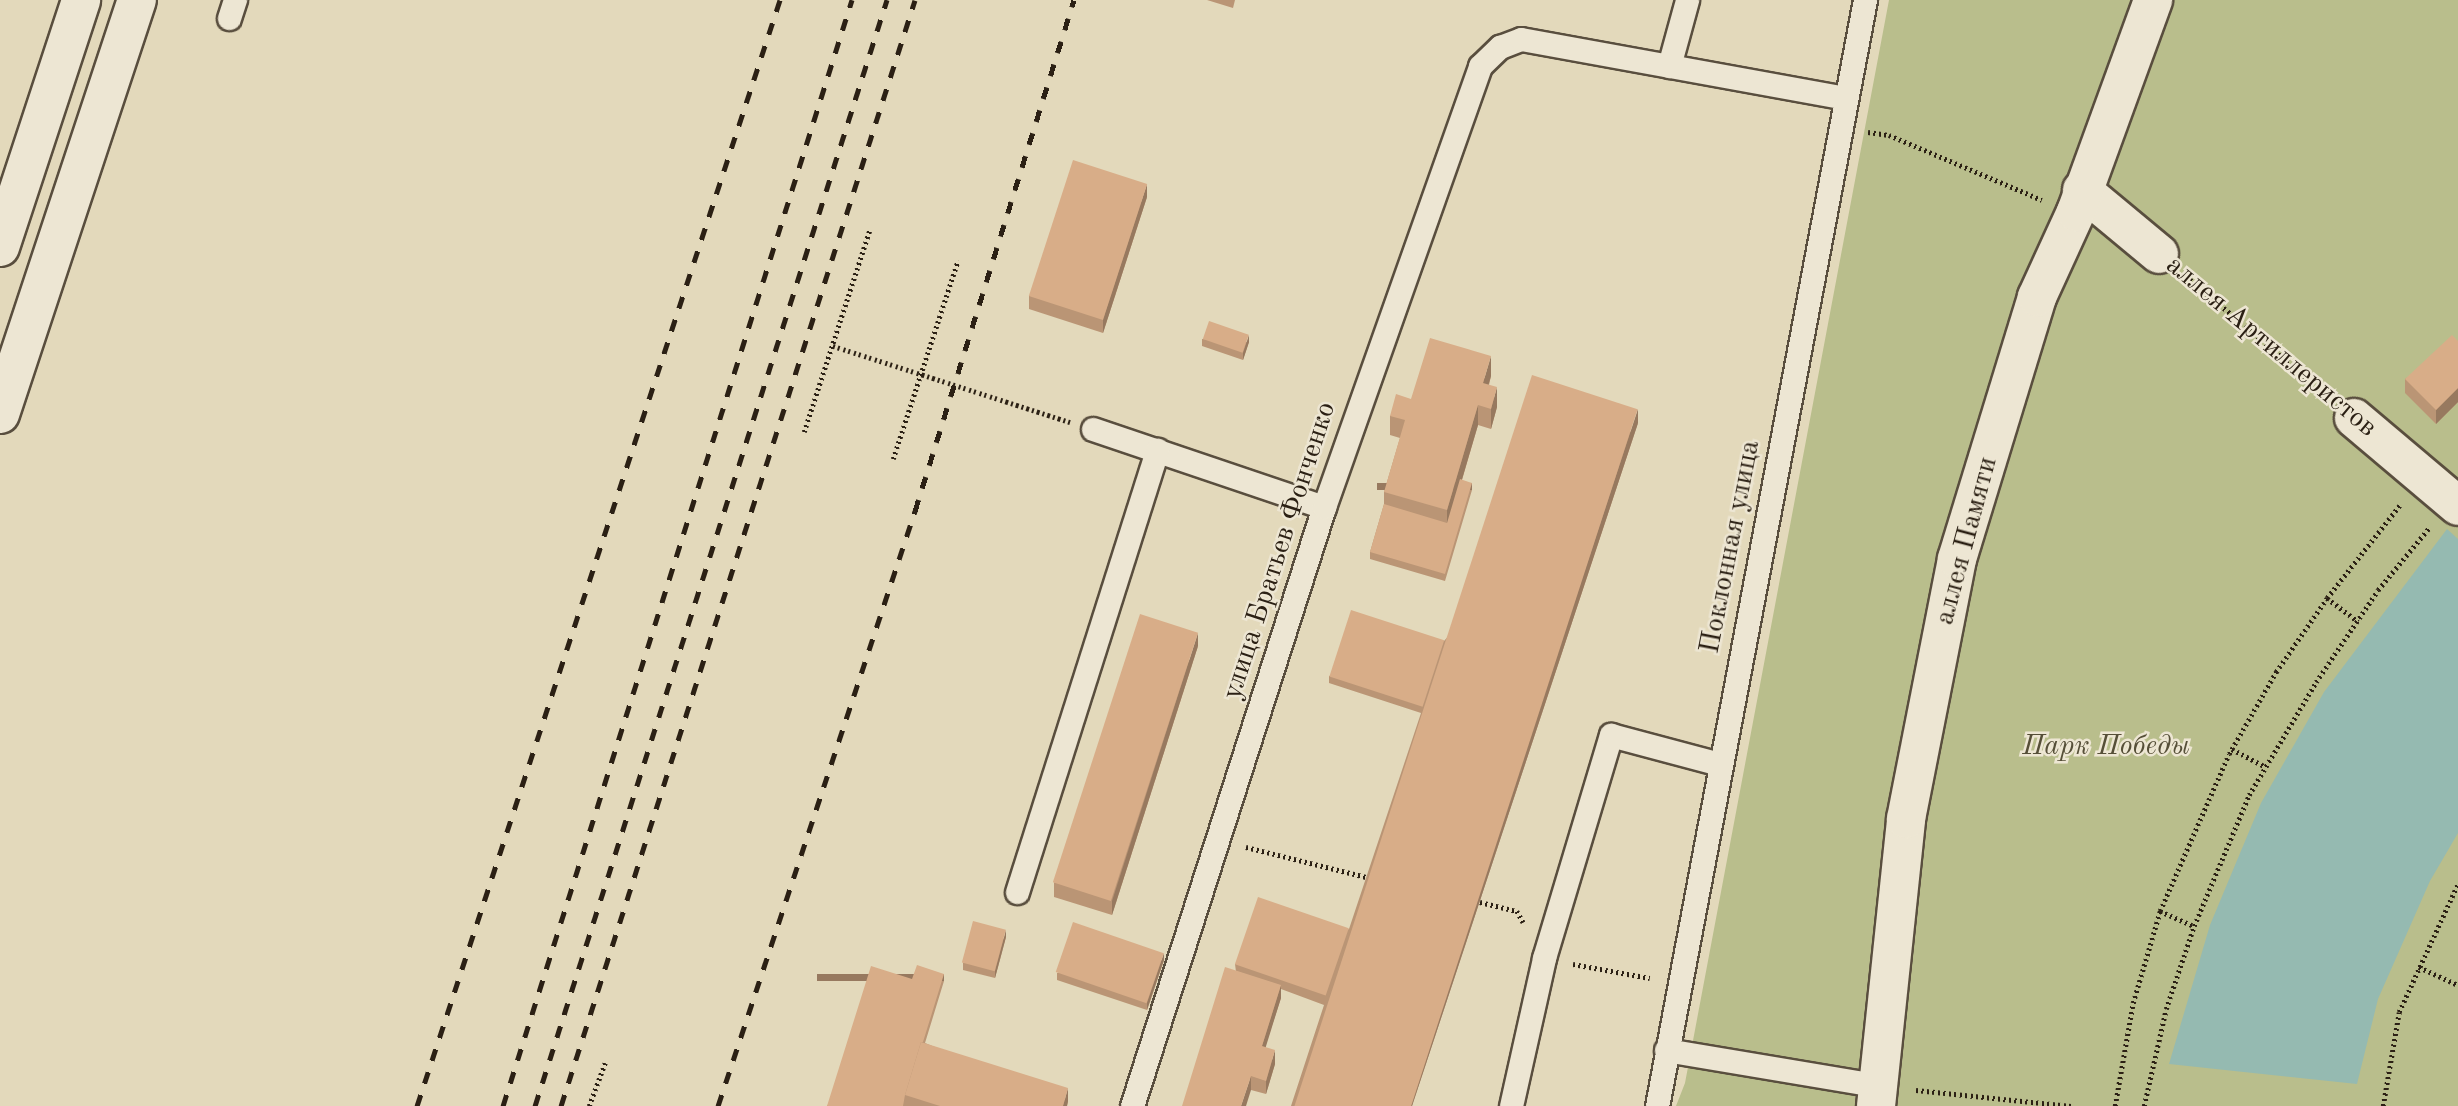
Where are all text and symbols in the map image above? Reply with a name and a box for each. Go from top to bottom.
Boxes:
street label: аллея Артиллеристов [2159,249,2383,445]
street label: улица Братьев Фонченко [1216,398,1344,704]
street label: Поклонная улица [1694,438,1768,656]
street label: аллея Памяти [1928,453,2006,629]
park label: Парк Победы [2022,730,2190,764]

